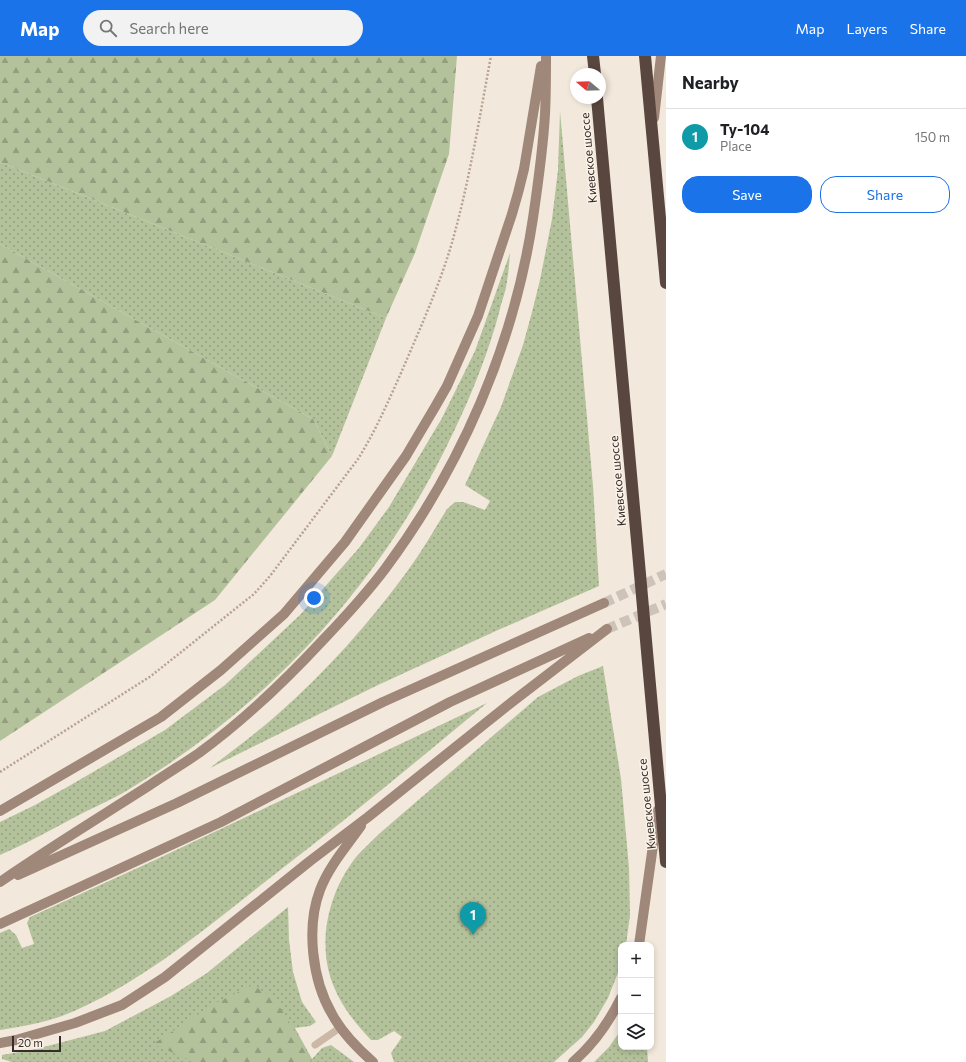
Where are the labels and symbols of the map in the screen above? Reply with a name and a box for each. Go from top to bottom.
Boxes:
north arrow [570,68,606,104]
street label: Киевское шоссе [577,112,599,204]
street label: Киевское шоссе [606,435,628,527]
your location [304,588,324,608]
street label: Киевское шоссе [634,758,658,850]
pin: 1 [460,902,486,935]
scale bar [12,1034,61,1053]

